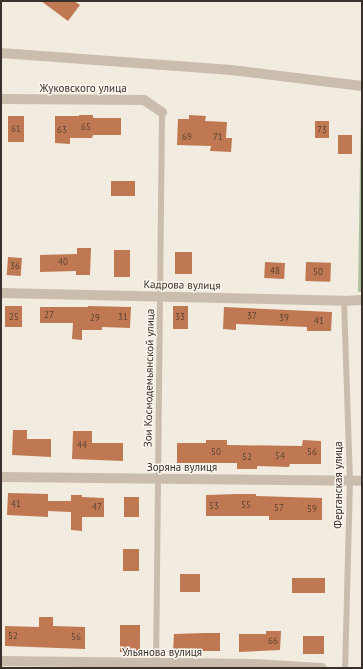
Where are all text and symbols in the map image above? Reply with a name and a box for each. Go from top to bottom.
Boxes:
street label: Жуковского улица [39,81,127,95]
house number: 65 [81,122,91,132]
house number: 61 [11,124,21,134]
house number: 63 [57,125,67,135]
house number: 73 [317,125,327,135]
house number: 69 [182,132,192,142]
house number: 71 [213,132,223,142]
house number: 40 [58,257,68,267]
house number: 36 [10,261,20,271]
house number: 48 [270,266,280,276]
house number: 50 [313,267,323,277]
street label: Кадрова вулиця [143,278,221,292]
street label: Зои Космодемьянской улица [141,309,157,447]
house number: 27 [44,310,54,320]
house number: 37 [247,311,257,321]
house number: 25 [9,312,19,322]
house number: 31 [118,312,128,322]
house number: 33 [175,312,185,322]
house number: 29 [90,313,100,323]
house number: 39 [279,313,289,323]
house number: 41 [314,316,324,326]
house number: 44 [77,440,87,450]
street label: Ферганская улица [331,441,345,529]
house number: 50 [211,447,221,457]
house number: 56 [307,447,317,457]
house number: 54 [275,451,285,461]
house number: 52 [242,452,252,462]
street label: Зоряна вулиця [147,460,217,474]
house number: 41 [11,499,21,509]
house number: 55 [241,500,251,510]
house number: 53 [209,501,219,511]
house number: 47 [92,502,102,512]
house number: 57 [274,503,284,513]
house number: 59 [307,504,317,514]
house number: 52 [8,631,18,641]
house number: 56 [71,632,81,642]
house number: 66 [268,636,278,646]
street label: Ульянова вулиця [122,645,202,659]

